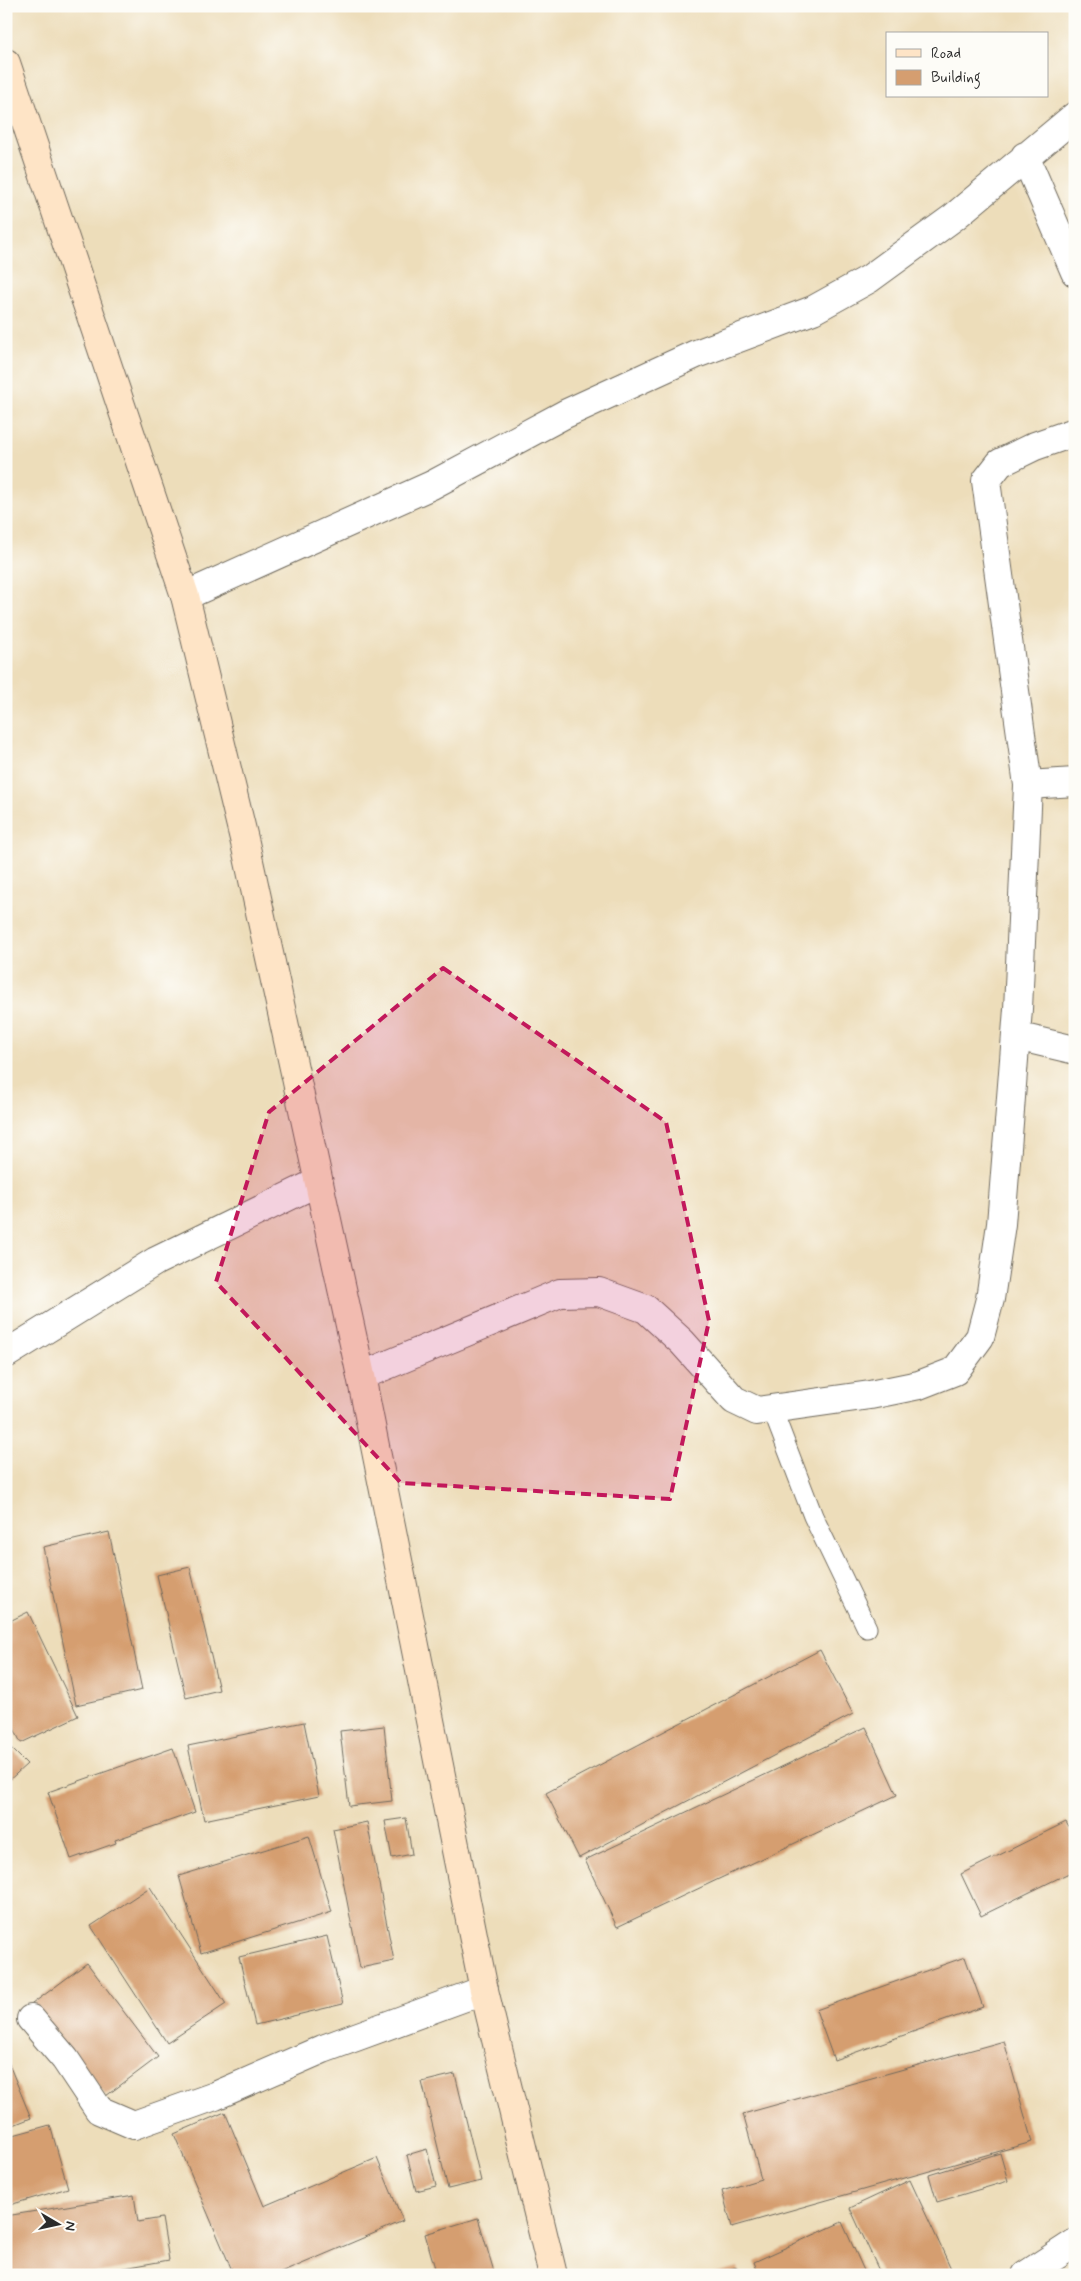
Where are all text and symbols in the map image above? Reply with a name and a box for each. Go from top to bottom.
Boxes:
legend [886,32,1048,98]
text: Road [931,44,961,64]
text: Building [931,68,981,89]
north arrow [32,2198,82,2248]
text: N [60,2220,79,2232]

